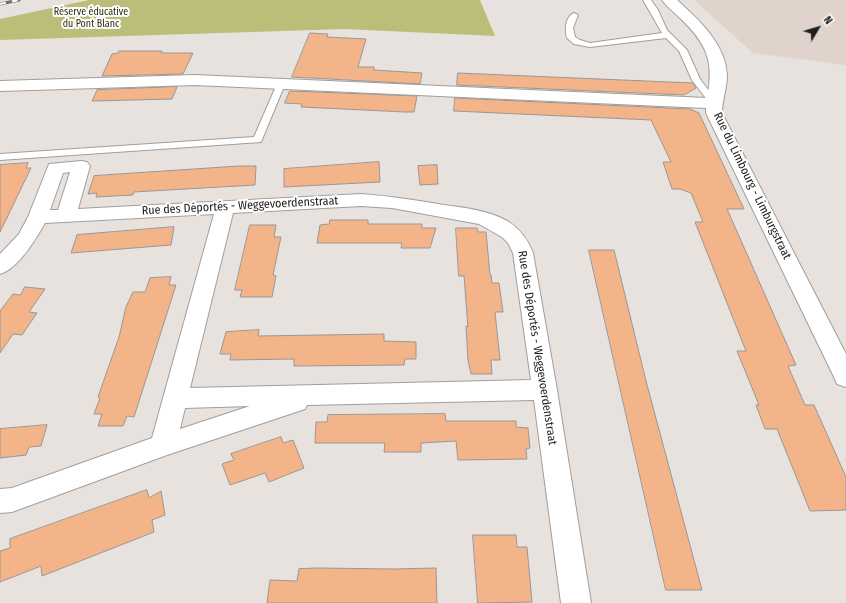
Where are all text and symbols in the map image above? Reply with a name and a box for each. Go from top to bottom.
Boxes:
park label: Réserve éducative du Pont Blanc [54,6,128,30]
north arrow [798,8,838,48]
text: N [821,14,835,27]
street label: Rue du Limbourg - Limburgstraat [710,110,794,262]
street label: Rue des Déportés - Weggevoerdenstraat [141,194,339,218]
street label: Rue des Déportés - Weggevoerdenstraat [514,250,560,446]

